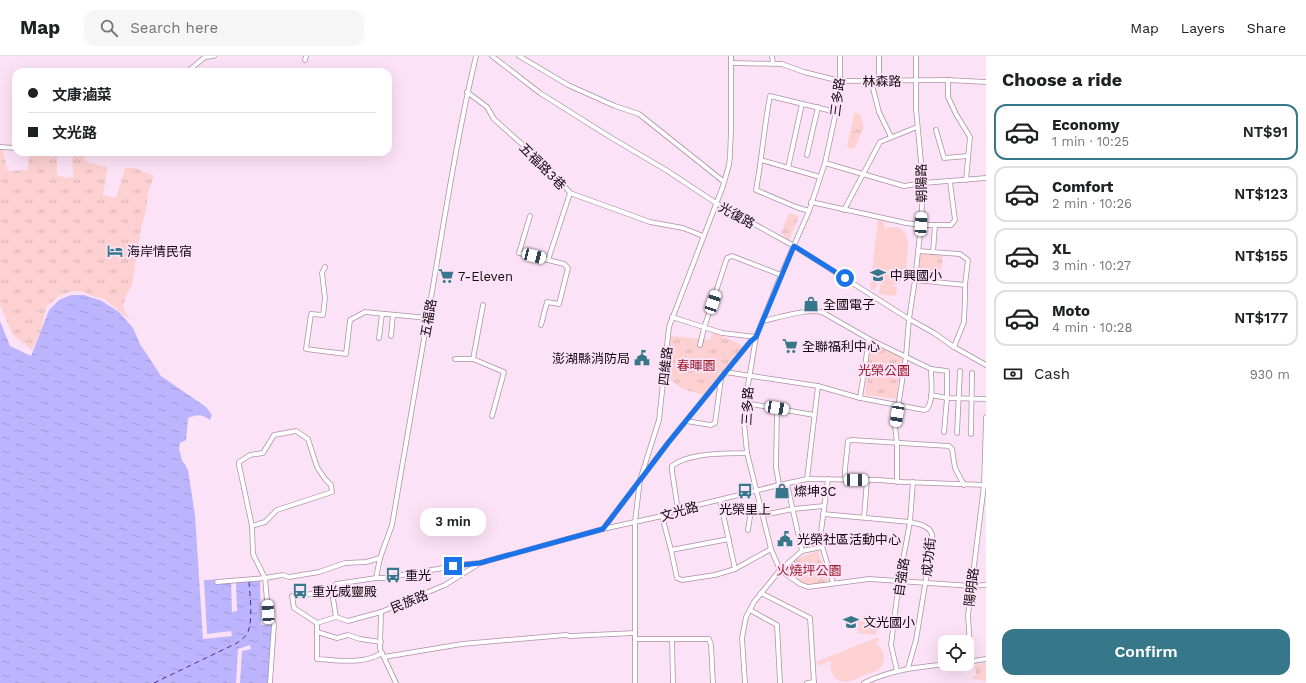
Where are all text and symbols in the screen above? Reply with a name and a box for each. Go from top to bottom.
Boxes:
search box [84,10,364,46]
text: Map [20,16,60,39]
icon: search [98,17,120,39]
text: Search here [130,19,218,37]
text: Map [1130,20,1159,36]
text: Layers [1181,20,1225,36]
text: Share [1247,20,1286,36]
text: Choose a ride [1002,69,1122,90]
street label: 林森路 [862,74,902,89]
street label: 三多路 [828,77,847,117]
text: 文康滷菜 [52,86,112,104]
icon: car [1004,114,1040,150]
text: Economy [1052,116,1119,134]
text: NT$91 [1243,123,1288,141]
text: 文光路 [52,124,97,142]
text: 1 min · 10:25 [1052,134,1129,149]
street label: 五福路3巷 [516,140,569,193]
street label: 朝陽路 [914,163,929,203]
icon: car [1004,176,1040,212]
text: Comfort [1052,178,1113,196]
text: NT$123 [1234,185,1288,203]
text: 2 min · 10:26 [1052,196,1132,211]
street label: 光復路 [716,199,757,231]
car [914,212,928,236]
icon: car [1004,238,1040,274]
text: XL [1052,240,1071,258]
hotel icon: 海岸情民宿 [106,242,124,260]
place label: 海岸情民宿 [127,244,192,259]
car [521,247,547,265]
text: NT$155 [1234,247,1288,265]
text: 3 min · 10:27 [1052,258,1131,273]
school or university icon: 中興國小 [869,266,887,284]
supermarket icon: 7-Eleven [437,267,455,285]
place label: 中興國小 [890,268,942,283]
place label: 7-Eleven [458,269,513,284]
route start [836,269,854,287]
car [703,289,723,315]
shop icon: 全國電子 [802,295,820,313]
place label: 全國電子 [823,297,875,312]
street label: 五福路 [418,298,439,339]
icon: car [1004,300,1040,336]
text: Moto [1052,302,1090,320]
text: NT$177 [1234,309,1288,327]
text: 4 min · 10:28 [1052,320,1132,335]
supermarket icon: 全聯福利中心 [781,337,799,355]
place label: 全聯福利中心 [802,339,880,354]
street label: 四維路 [656,346,675,386]
public building icon: 澎湖縣消防局 [633,349,651,367]
place label: 澎湖縣消防局 [552,351,630,366]
park label: 春暉園 [676,358,716,373]
park label: 光榮公園 [858,363,910,378]
icon: cash [1002,363,1024,385]
text: Cash [1034,365,1070,383]
text: 930 m [1250,367,1290,382]
street label: 三多路 [739,386,756,426]
car [764,400,790,416]
car [889,402,905,428]
car [844,474,868,486]
bus stop icon: 光榮里上 [736,482,754,500]
shop icon: 燦坤3C [773,482,791,500]
place label: 燦坤3C [794,484,837,499]
street label: 文光路 [658,499,700,524]
place label: 光榮里上 [719,502,771,517]
callout: 3 min [420,508,486,536]
text: 3 min [435,514,471,529]
public building icon: 光榮社區活動中心 [776,530,794,548]
place label: 光榮社區活動中心 [797,532,901,547]
street label: 成功街 [919,537,938,577]
route end [444,557,462,575]
street label: 自強路 [891,557,912,598]
park label: 火燒坪公園 [776,563,842,578]
bus stop icon: 重光 [384,566,402,584]
street label: 陽明路 [962,567,981,607]
place label: 重光 [405,568,431,583]
bus stop icon: 重光威靈殿 [291,582,309,600]
place label: 重光威靈殿 [312,584,377,599]
street label: 民族路 [388,587,430,616]
car [261,600,275,624]
school or university icon: 文光國小 [842,613,860,631]
place label: 文光國小 [863,615,915,630]
button: Confirm [1002,629,1290,675]
map controls [938,635,974,671]
button: locate [938,635,974,671]

